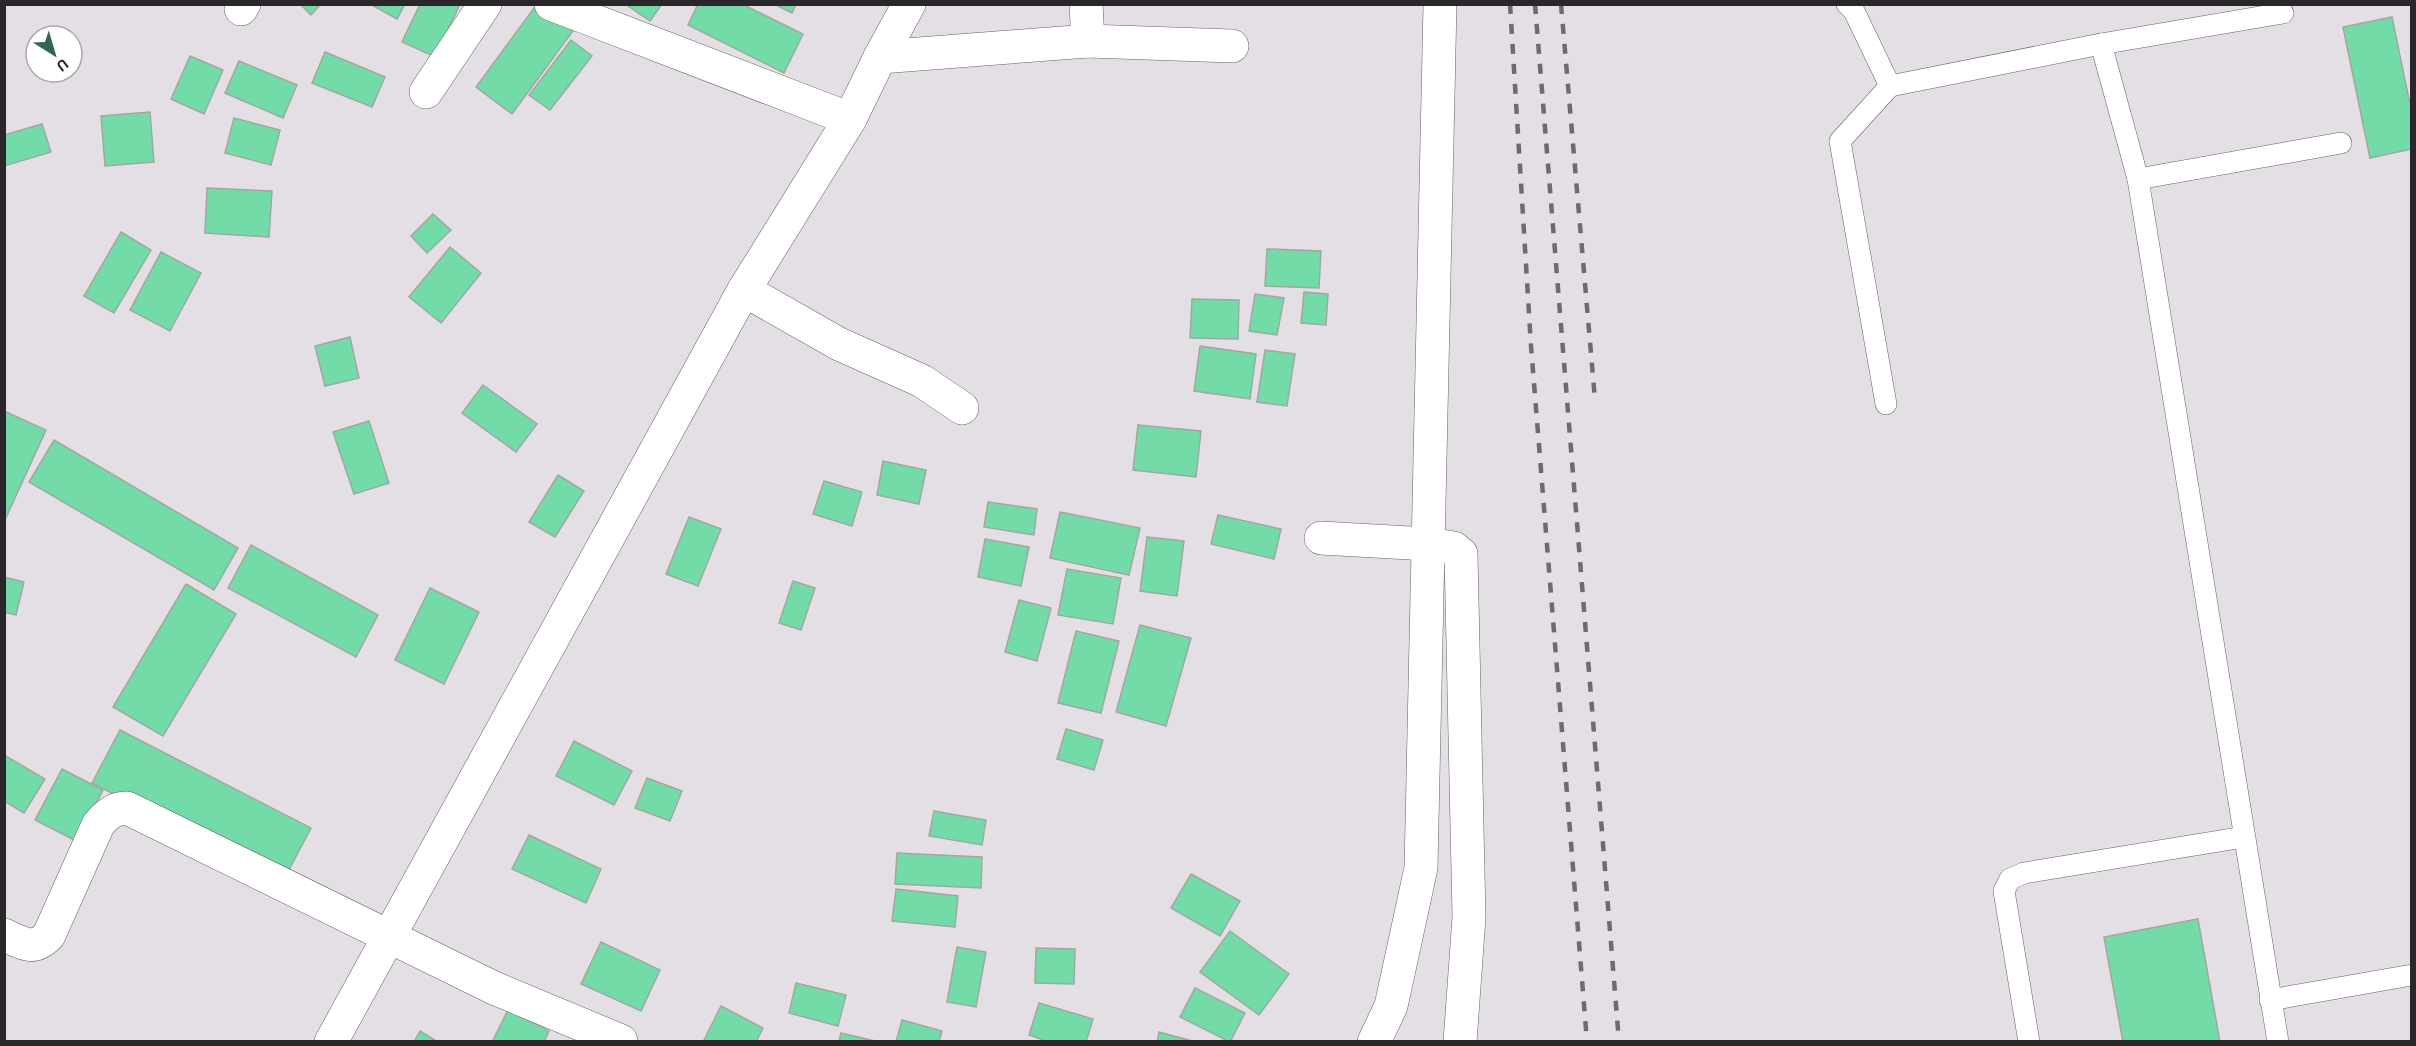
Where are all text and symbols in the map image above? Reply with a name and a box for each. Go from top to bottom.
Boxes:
north arrow [24,24,84,84]
text: U [54,56,71,75]

